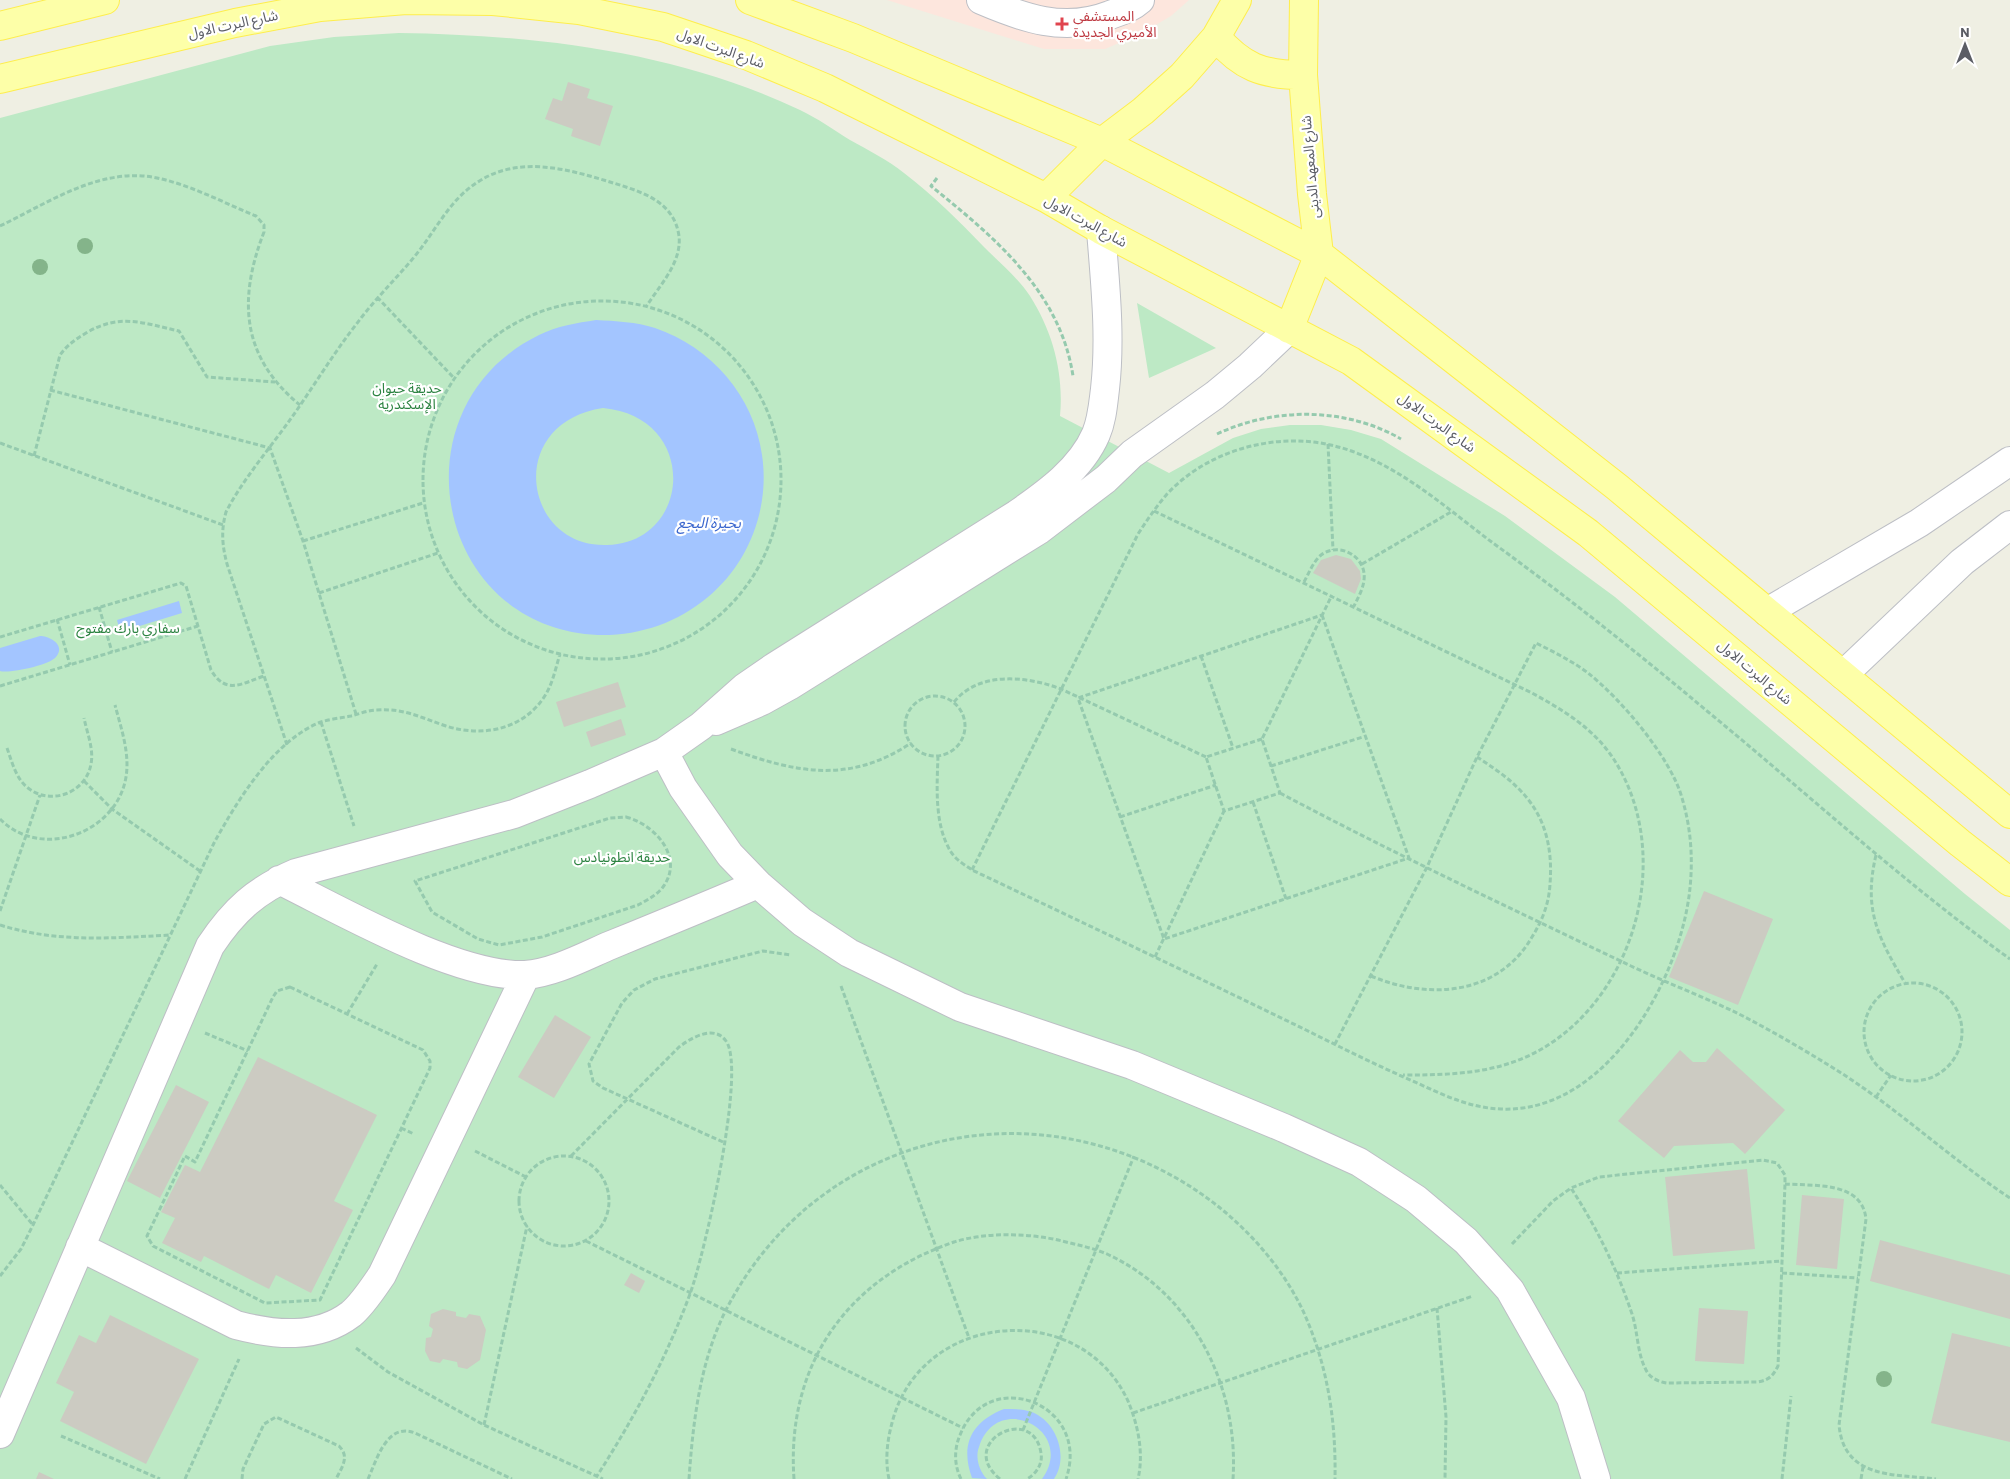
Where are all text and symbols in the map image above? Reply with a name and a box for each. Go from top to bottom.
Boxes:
street label: شارع البرت الاول [186,6,280,44]
place label: المستشفى الأميري الجديدة [1073,7,1157,43]
marker: المستشفى الأميري الجديدة [1055,17,1069,31]
north arrow [1940,20,1990,70]
text: N [1960,23,1970,40]
street label: شارع البرت الاول [674,24,767,74]
street label: شارع المعهد الدينى [1297,114,1325,219]
street label: شارع البرت الاول [1041,191,1130,253]
park label: حديقة حيوان الإسكندرية [372,379,442,414]
street label: شارع البرت الاول [1393,388,1479,458]
water label: بحيرة البجع [676,513,742,534]
park label: سفاري بارك مفتوح [76,619,180,639]
street label: شارع البرت الاول [1713,636,1796,710]
park label: حديقة انطونيادس [574,848,670,866]

